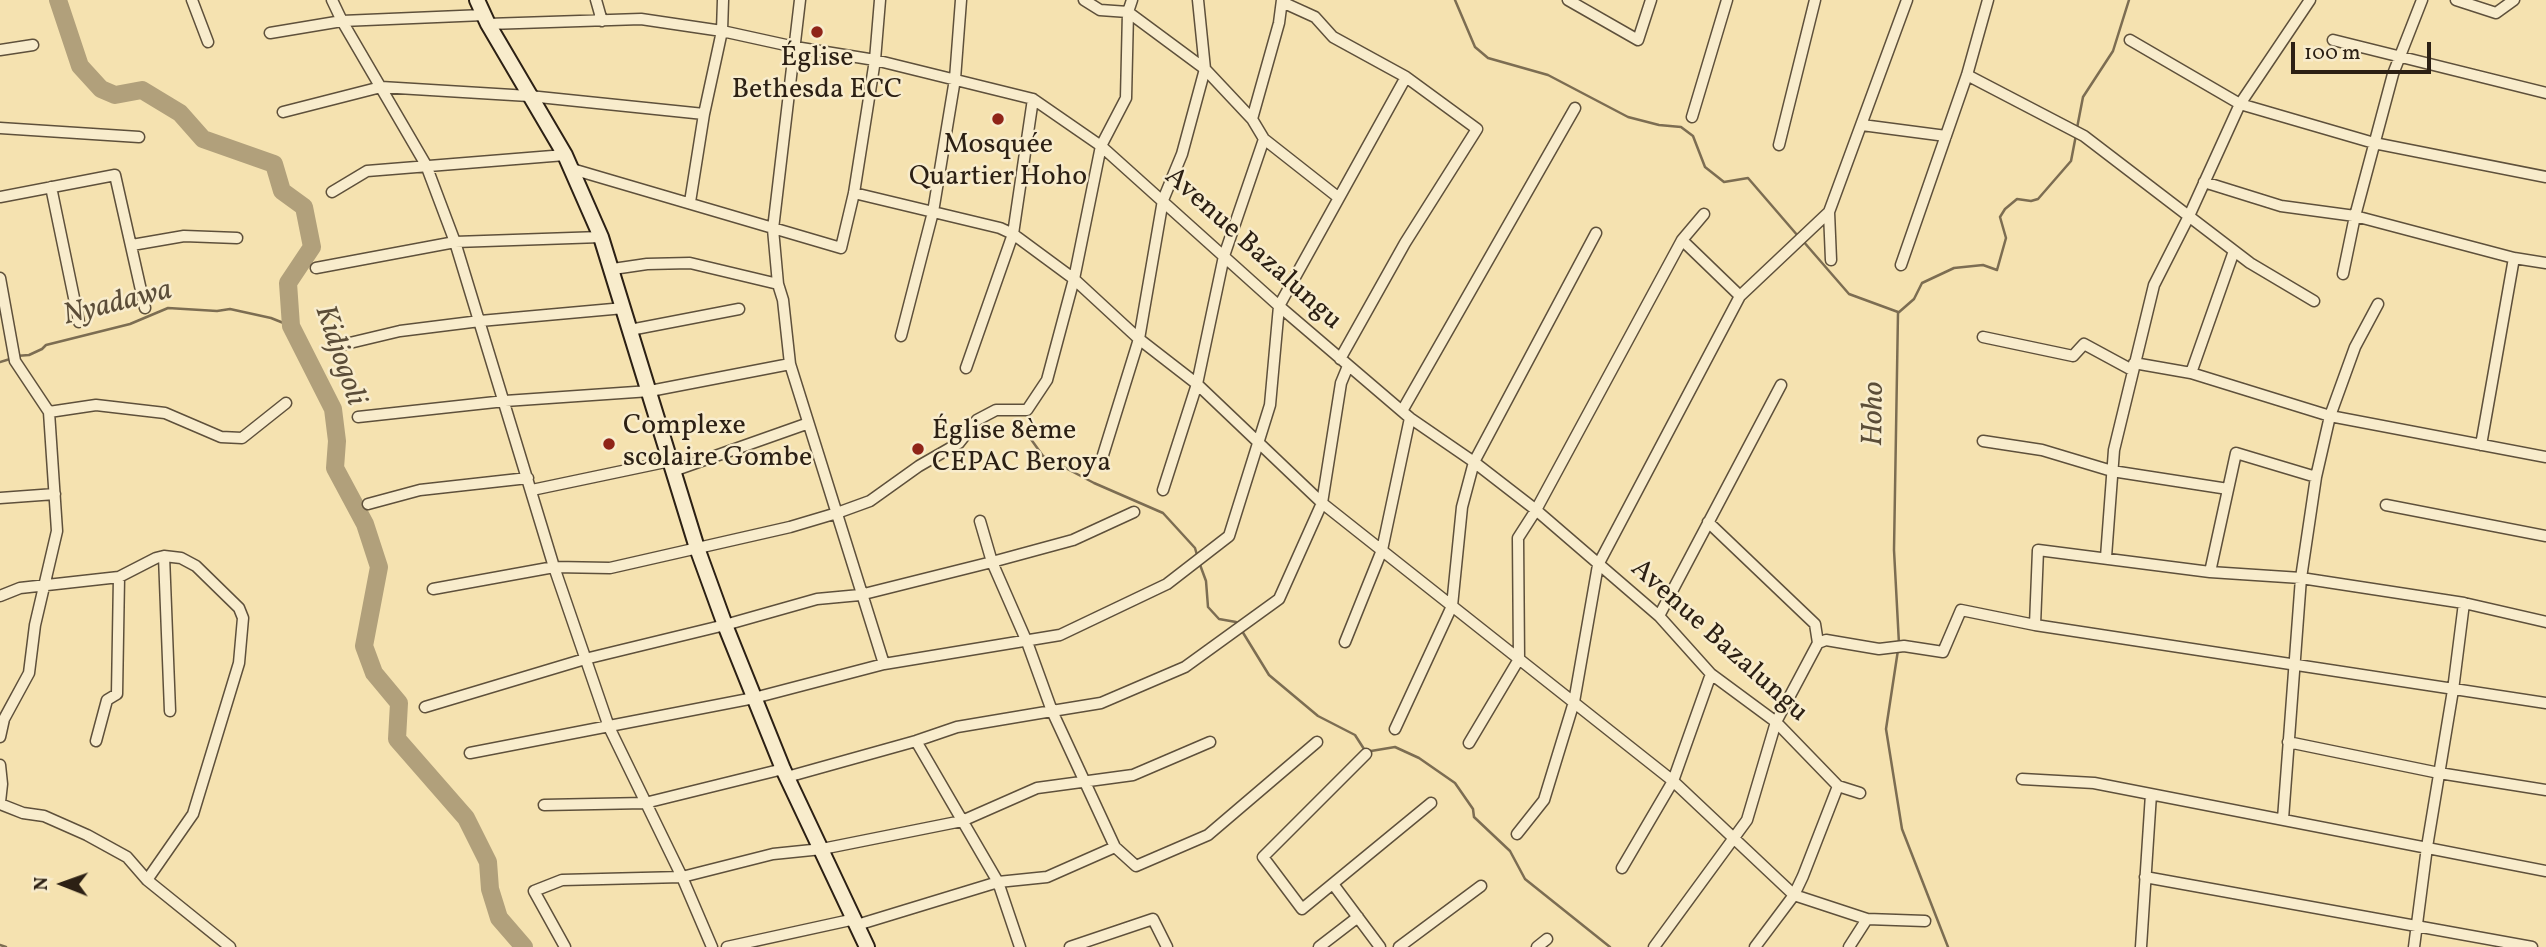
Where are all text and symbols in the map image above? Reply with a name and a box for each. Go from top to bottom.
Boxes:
marker: Église Bethesda ECC [809,24,825,40]
scale bar [2294,28,2434,72]
text: 100 m [2304,39,2361,68]
place label: Église Bethesda ECC [732,43,902,109]
marker: Mosquée Quartier Hoho [990,111,1006,127]
place label: Mosquée Quartier Hoho [909,130,1087,196]
street label: Avenue Bazalungu [1156,161,1348,339]
water label: Nyadawa [60,274,176,336]
water label: Kidjogoli [304,301,372,411]
water label: Hoho [1857,382,1895,446]
place label: Complexe scolaire Gombe [623,411,812,477]
place label: Église 8ème CEPAC Beroya [932,416,1111,482]
marker: Complexe scolaire Gombe [601,436,617,452]
marker: Église 8ème CEPAC Beroya [910,441,926,457]
street label: Avenue Bazalungu [1622,553,1814,731]
north arrow [28,849,98,919]
text: N [29,877,55,891]

